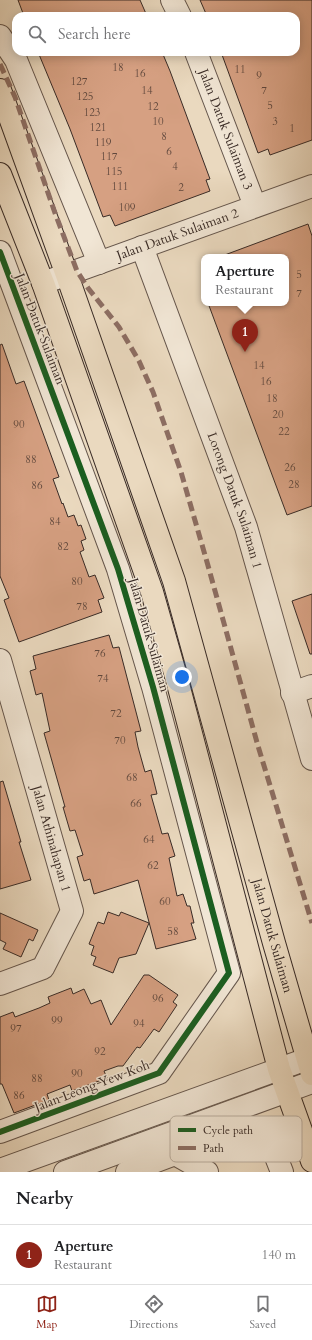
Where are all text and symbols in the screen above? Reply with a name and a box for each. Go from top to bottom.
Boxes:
search box [12,12,300,56]
icon: search [26,23,48,45]
text: Search here [58,24,131,44]
house number: 18 [112,60,124,75]
house number: 11 [234,62,246,77]
street label: Jalan Datuk Sulaiman 3 [194,65,257,193]
house number: 16 [134,66,146,81]
house number: 9 [256,68,262,83]
house number: 127 [71,74,88,89]
house number: 14 [141,83,153,98]
house number: 7 [261,83,267,98]
house number: 125 [77,89,93,104]
house number: 5 [267,98,273,113]
house number: 12 [147,99,159,114]
house number: 123 [84,105,101,120]
house number: 10 [152,114,164,129]
house number: 3 [272,114,278,129]
house number: 121 [90,120,106,135]
house number: 1 [289,121,295,136]
house number: 8 [161,129,167,144]
house number: 119 [95,135,112,150]
house number: 6 [166,144,172,159]
house number: 117 [101,149,118,164]
house number: 4 [172,159,178,174]
house number: 115 [106,164,122,179]
house number: 111 [112,179,128,194]
house number: 2 [178,180,184,195]
house number: 109 [119,200,136,215]
street label: Jalan Datuk Sulaiman 2 [112,204,241,265]
popup [201,254,289,306]
text: Aperture [215,261,275,281]
house number: 5 [296,267,302,282]
street label: Jalan Datuk Sulaiman [10,269,70,388]
text: Restaurant [215,281,273,299]
house number: 7 [296,286,302,301]
pin: 1 [232,319,258,352]
house number: 14 [253,358,265,373]
house number: 16 [260,374,272,389]
house number: 18 [266,391,278,406]
house number: 20 [272,407,284,422]
house number: 90 [13,417,25,432]
house number: 22 [278,424,290,439]
street label: Lorong Datuk Sulaiman 1 [203,430,266,571]
house number: 88 [25,452,37,467]
house number: 26 [284,460,296,475]
house number: 28 [288,477,300,492]
house number: 86 [31,478,43,493]
house number: 84 [49,514,61,529]
house number: 82 [57,539,69,554]
house number: 80 [71,574,83,589]
street label: Jalan Datuk Sulaiman [124,574,174,695]
house number: 78 [76,599,88,614]
house number: 76 [94,646,106,661]
your location [172,667,192,687]
house number: 74 [97,671,109,686]
house number: 72 [110,706,122,721]
house number: 70 [114,733,126,748]
house number: 68 [126,770,138,785]
street label: Jalan Athinahapan 1 [27,782,75,894]
house number: 66 [130,796,142,811]
house number: 64 [143,832,155,847]
house number: 62 [147,858,159,873]
street label: Jalan Datuk Sulaiman [247,875,297,996]
house number: 60 [159,894,171,909]
house number: 58 [167,924,179,939]
house number: 96 [152,991,164,1006]
house number: 99 [51,1013,63,1028]
house number: 94 [133,1016,145,1031]
house number: 97 [10,1021,22,1036]
house number: 92 [94,1044,106,1059]
street label: Jalan Leong Yew Koh [30,1056,152,1117]
house number: 90 [71,1066,83,1081]
house number: 88 [31,1071,43,1086]
house number: 86 [13,1088,25,1103]
legend [170,1116,302,1162]
text: Cycle path [203,1123,253,1138]
text: Path [203,1141,224,1156]
text: Nearby [16,1187,73,1210]
text: Aperture [54,1236,113,1256]
text: 1 [26,1246,32,1264]
text: 140 m [262,1246,296,1264]
text: Restaurant [54,1256,112,1274]
tab: Map [36,1293,58,1332]
tab: Directions [129,1293,178,1332]
tab: Saved [250,1293,276,1332]

